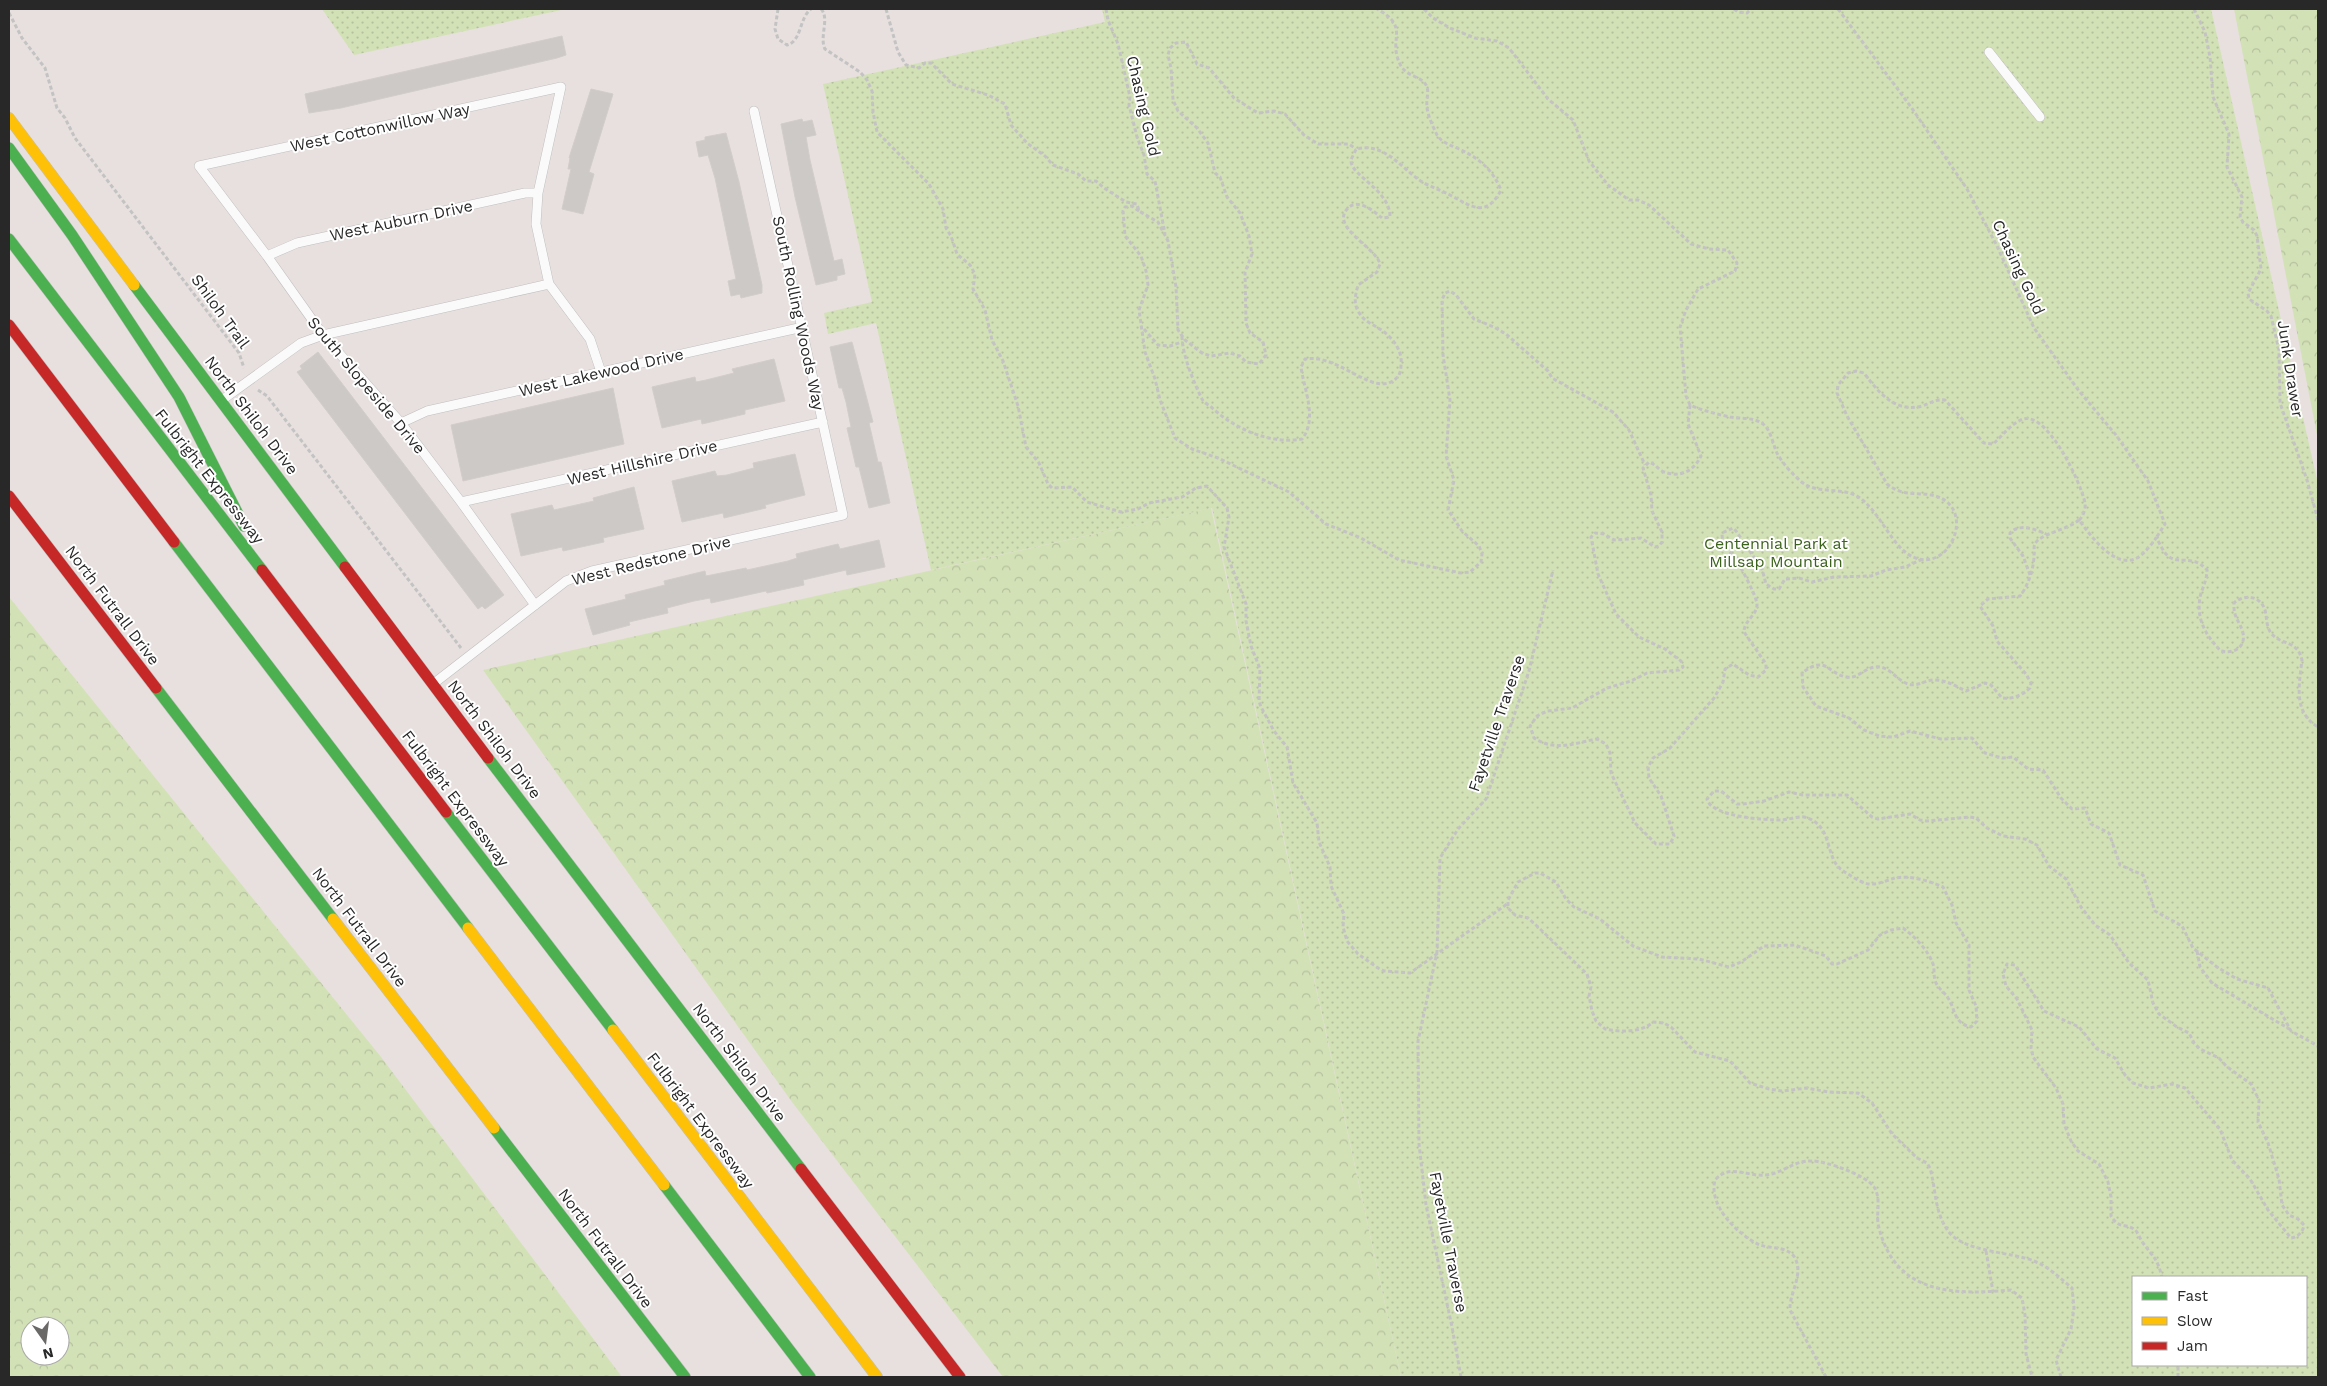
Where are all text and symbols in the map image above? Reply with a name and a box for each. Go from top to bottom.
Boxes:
street label: Chasing Gold [1123,54,1164,158]
street label: West Cottonwillow Way [288,99,472,156]
street label: West Auburn Drive [328,196,474,245]
street label: South Rolling Woods Way [769,214,829,413]
street label: Chasing Gold [1988,217,2049,318]
street label: Shiloh Trail [187,271,254,352]
street label: South Slopeside Drive [304,313,430,458]
street label: Junk Drawer [2273,319,2308,420]
street label: West Lakewood Drive [517,344,685,401]
street label: North Shiloh Drive [201,352,302,478]
street label: Fulbright Expressway [151,405,269,548]
street label: West Hillshire Drive [565,436,719,489]
street label: West Redstone Drive [570,531,733,589]
park label: Centennial Park at Millsap Mountain [1704,534,1848,571]
street label: North Futrall Drive [61,542,164,669]
street label: Fayetville Traverse [1464,652,1529,794]
street label: North Shiloh Drive [444,676,545,802]
street label: Fulbright Expressway [398,726,514,871]
street label: North Futrall Drive [308,864,411,991]
street label: North Shiloh Drive [689,999,790,1125]
street label: Fulbright Expressway [643,1048,759,1193]
street label: Fayetville Traverse [1426,1170,1471,1314]
street label: North Futrall Drive [554,1185,657,1312]
legend [2132,1276,2307,1366]
text: Fast [2177,1287,2209,1305]
text: Slow [2177,1312,2213,1330]
north arrow [20,1316,70,1366]
text: Jam [2177,1337,2208,1355]
text: N [41,1345,55,1363]

